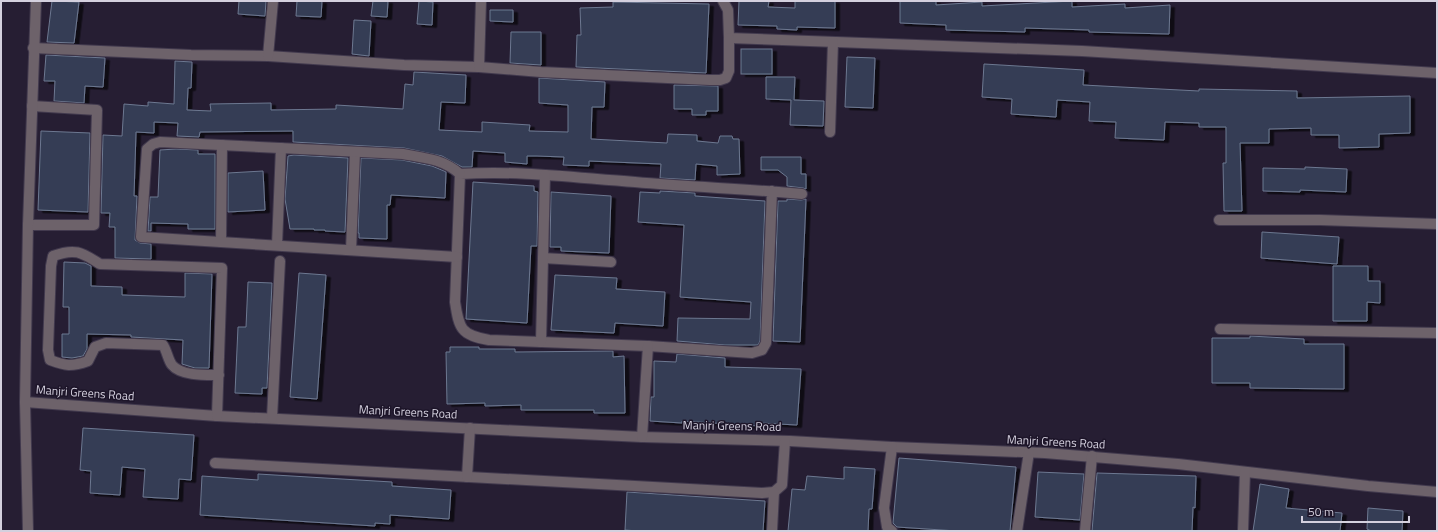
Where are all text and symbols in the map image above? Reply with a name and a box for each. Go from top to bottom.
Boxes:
street label: Manjri Greens Road [35,380,135,405]
street label: Manjri Greens Road [358,399,458,424]
street label: Manjri Greens Road [682,415,782,436]
street label: Manjri Greens Road [1006,429,1106,454]
scale bar [1302,498,1409,524]
text: 50 m [1308,502,1334,521]

